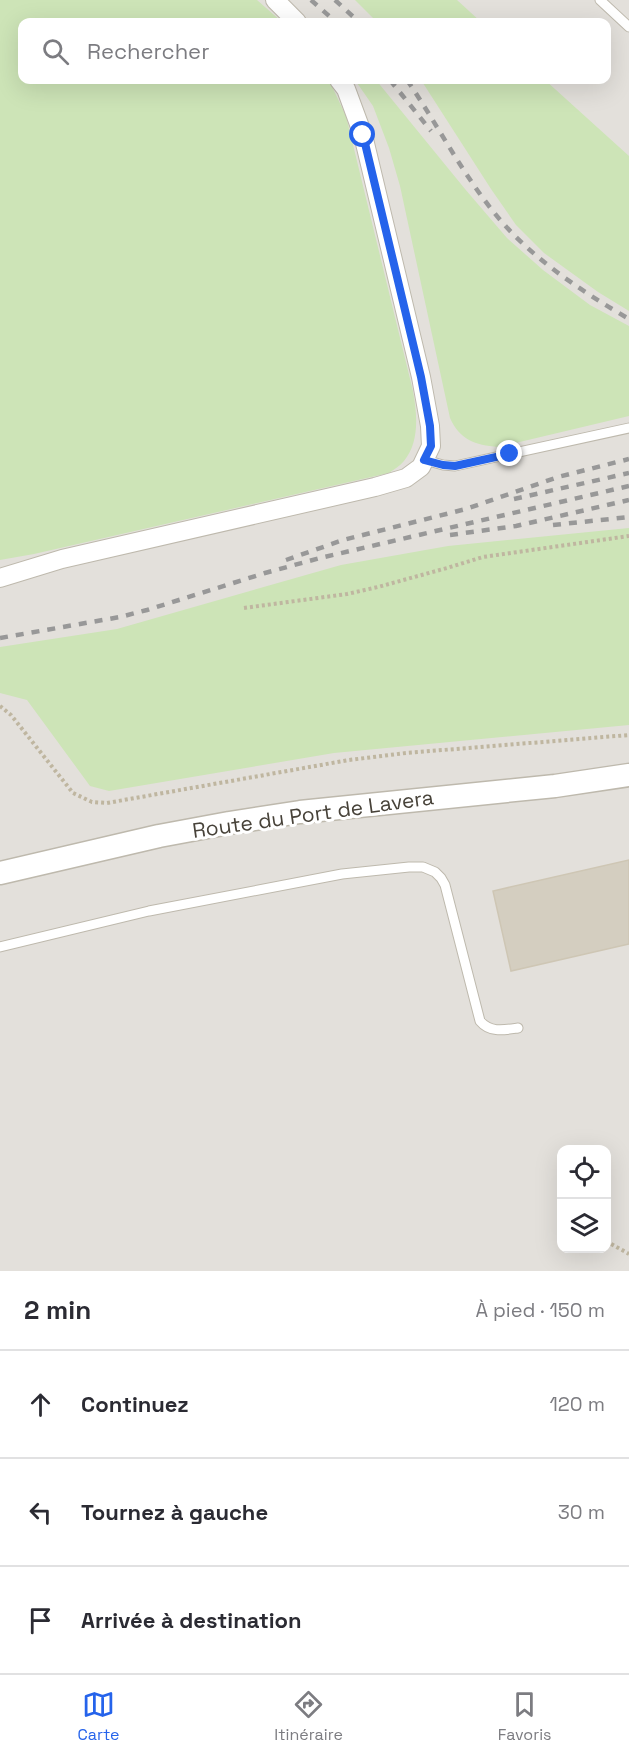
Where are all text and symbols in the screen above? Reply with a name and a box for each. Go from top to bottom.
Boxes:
search box [18,18,611,84]
icon: search [39,35,72,68]
text: Rechercher [87,37,209,65]
route start [349,121,375,147]
route end [496,440,522,466]
street label: Route du Port de Lavera [190,783,435,844]
map controls [557,1145,611,1253]
button: locate [557,1145,611,1199]
button: layers [557,1199,611,1253]
text: 2 min [24,1293,91,1327]
text: À pied · 150 m [476,1297,605,1323]
icon: ahead [24,1388,57,1421]
text: Continuez [81,1390,189,1418]
text: 120 m [549,1391,605,1417]
icon: left [24,1496,57,1529]
text: Tournez à gauche [81,1498,268,1526]
text: 30 m [558,1499,605,1525]
icon: arrive [24,1604,57,1637]
text: Arrivée à destination [81,1606,302,1634]
tab: Carte [77,1688,119,1745]
tab: Itinéraire [274,1688,343,1745]
tab: Favoris [498,1688,552,1745]

